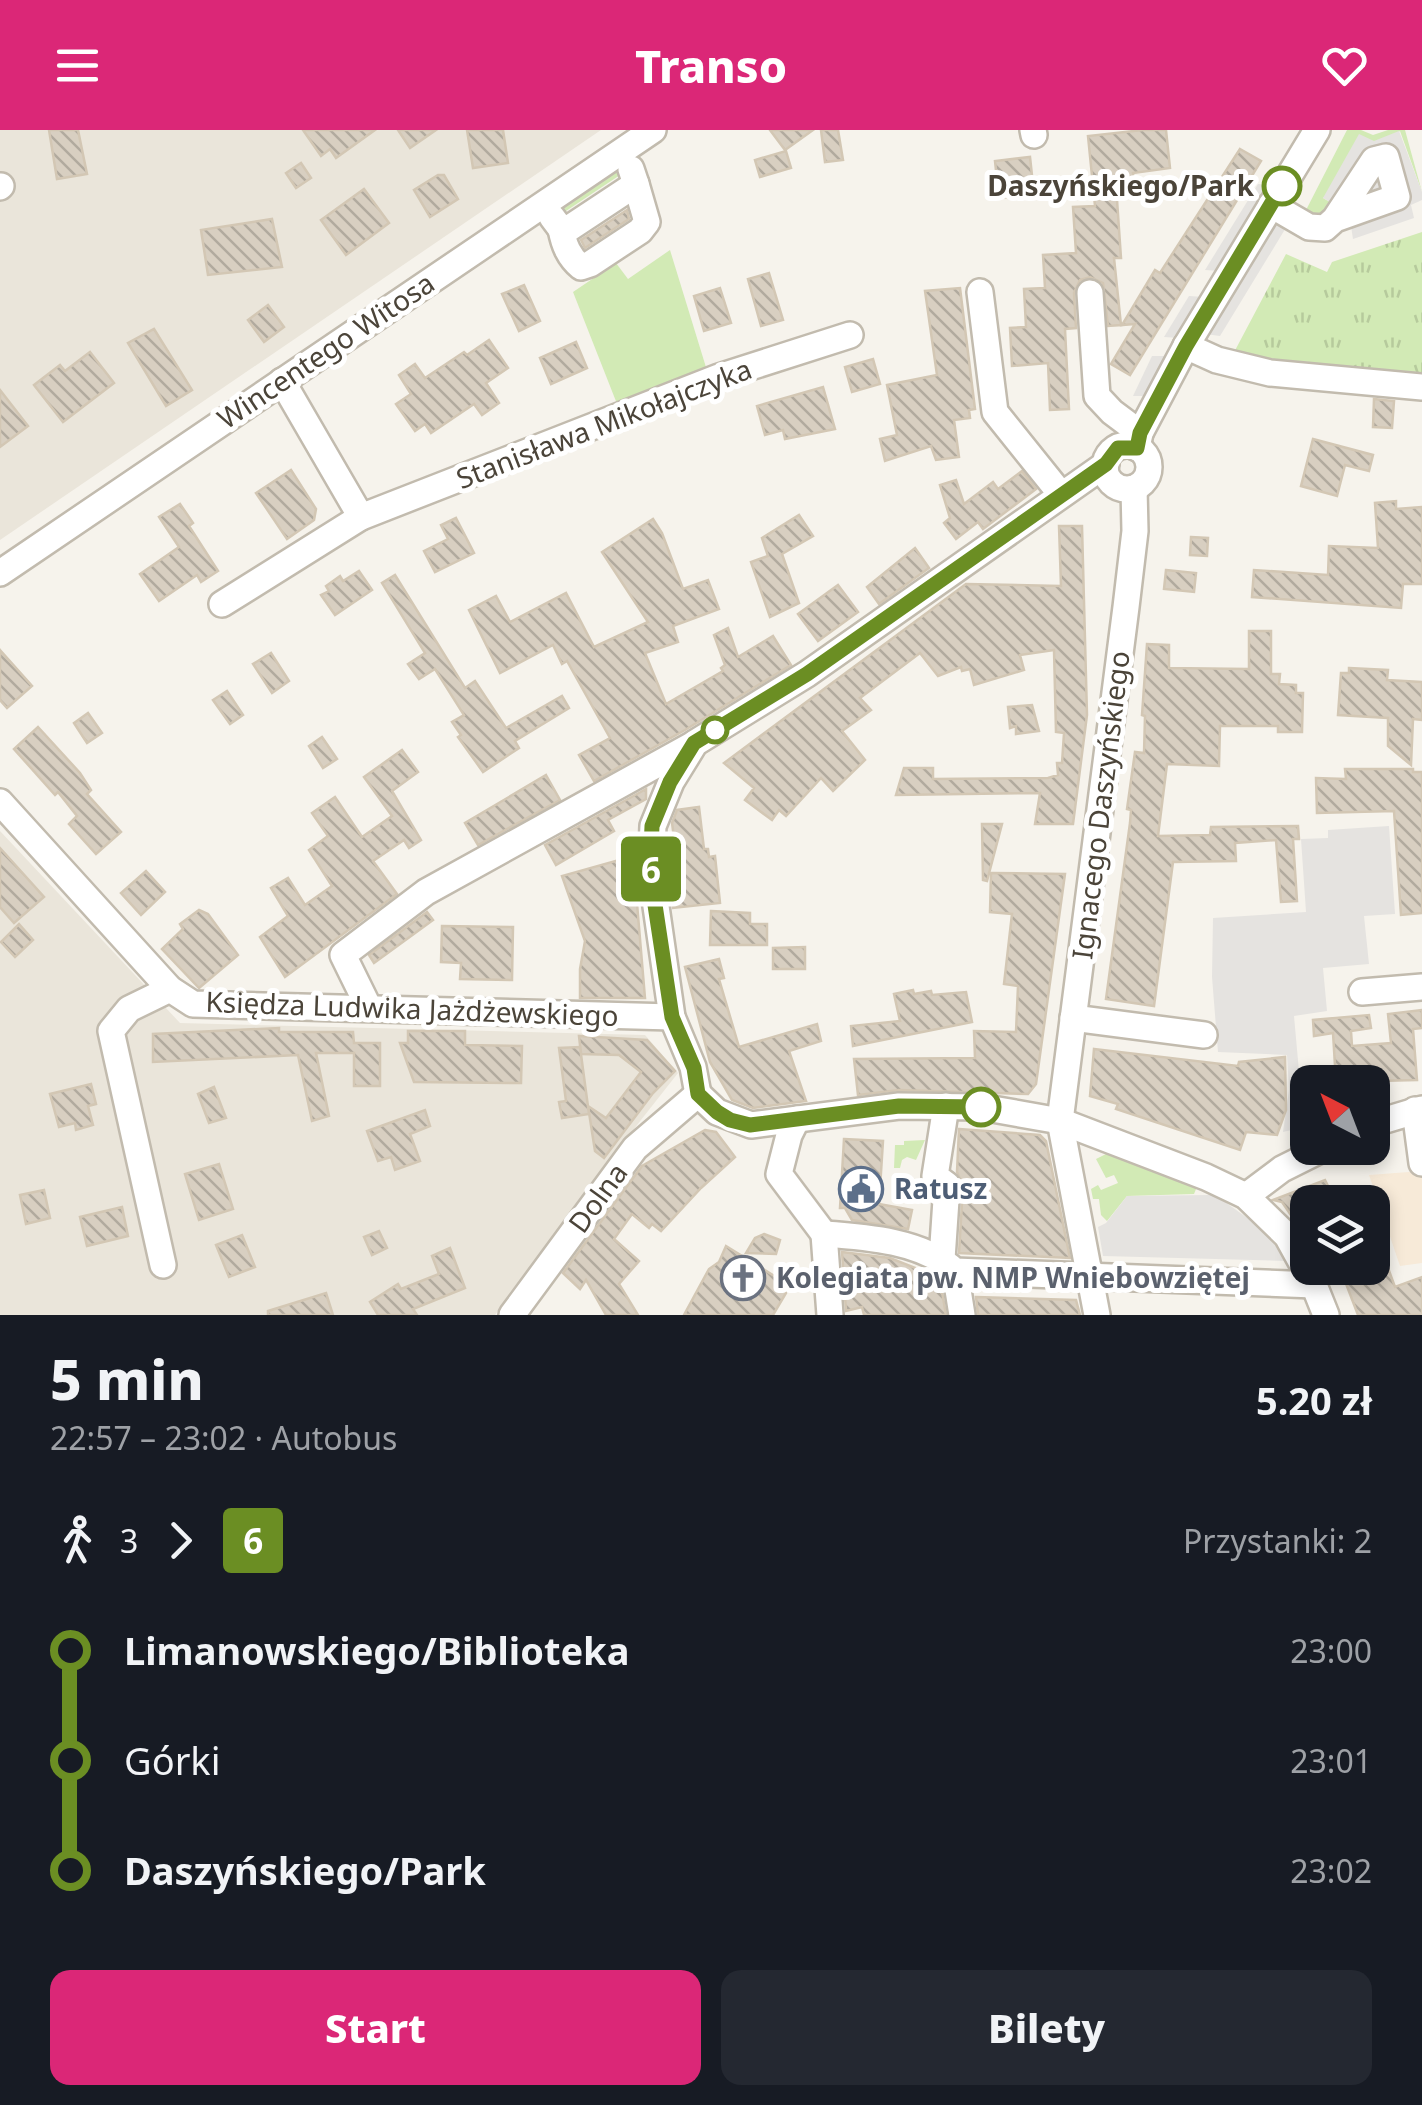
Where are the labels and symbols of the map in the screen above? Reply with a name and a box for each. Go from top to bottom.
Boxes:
place label: Daszyńskiego/Park [987,166,1255,204]
marker: Daszyńskiego/Park [1263,167,1301,205]
street label: Wincentego Witosa [210,263,441,437]
street label: Stanisława Mikołajczyka [451,349,757,497]
street label: Ignacego Daszyńskiego [1062,649,1138,961]
unlabelled marker [702,717,728,743]
line badge: 6 [618,836,684,902]
street label: Księdza Ludwika Jażdżewskiego [205,982,619,1034]
north arrow [1290,1065,1390,1165]
unlabelled marker [962,1088,1000,1126]
street label: Dolna [559,1155,635,1240]
public building icon: Ratusz [838,1166,884,1212]
place label: Ratusz [894,1169,987,1207]
church icon: Kolegiata pw. NMP Wniebowziętej [720,1255,766,1301]
place label: Kolegiata pw. NMP Wniebowziętej [776,1258,1250,1296]

